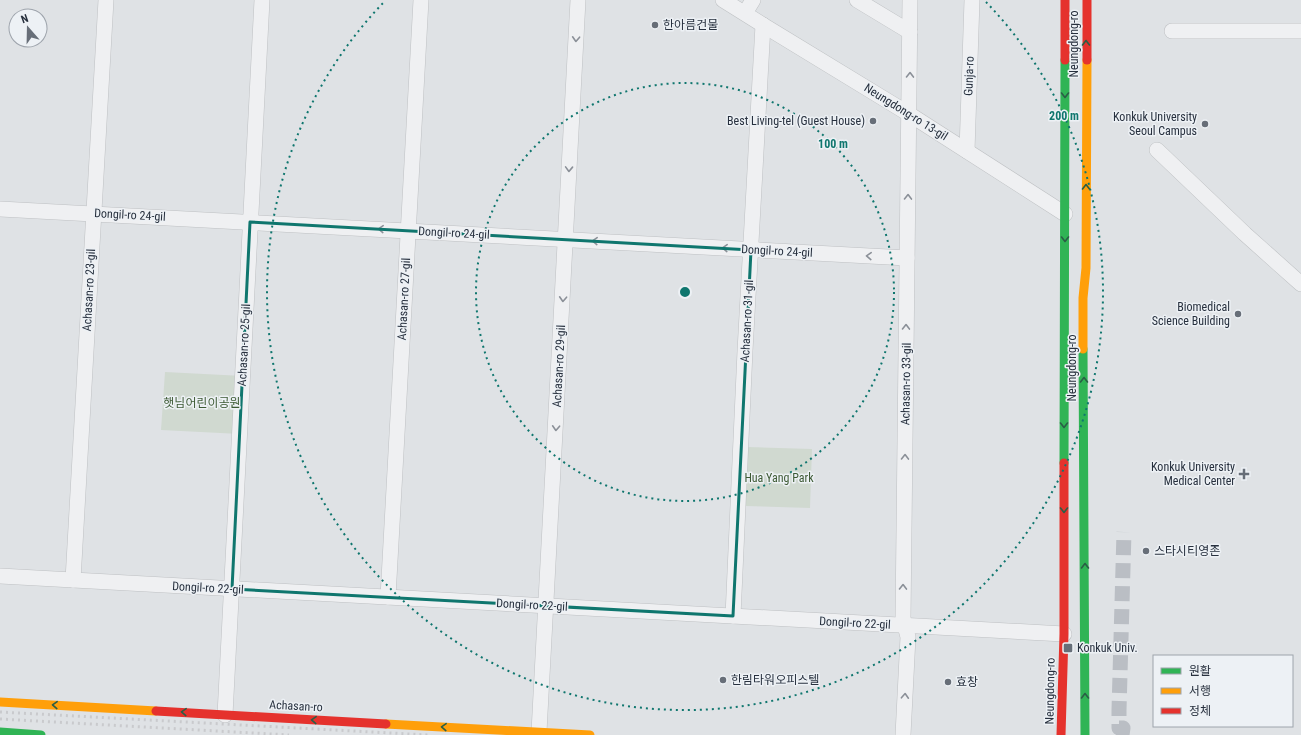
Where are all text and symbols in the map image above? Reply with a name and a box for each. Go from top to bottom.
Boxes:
north arrow [8,8,48,48]
street label: Neungdong-ro [1067,11,1081,77]
text: N [19,12,30,26]
place label: 한아름건물 [663,18,718,32]
marker: 한아름건물 [650,20,660,30]
one-way arrow [572,36,580,42]
one-way arrow [1082,40,1090,46]
street label: Gunja-ro [961,56,977,96]
one-way arrow [906,72,914,78]
street label: Neungdong-ro 13-gil [862,81,950,143]
one-way arrow [1061,92,1069,98]
text: 200 m [1049,109,1079,123]
place label: Konkuk University Seoul Campus [1113,110,1197,138]
place label: Best Living-tel (Guest House) [727,114,865,128]
marker: Best Living-tel (Guest House) [868,116,878,126]
marker: Konkuk University Seoul Campus [1200,119,1210,129]
text: 100 m [818,137,848,151]
one-way arrow [565,166,574,172]
one-way arrow [1082,184,1090,190]
one-way arrow [904,194,912,200]
street label: Dongil-ro 24-gil [94,206,166,224]
one-way arrow [378,224,384,233]
street label: Dongil-ro 24-gil [418,224,490,242]
one-way arrow [592,236,598,245]
one-way arrow [1061,236,1069,242]
street label: Dongil-ro 24-gil [741,242,813,260]
one-way arrow [722,244,728,253]
street label: Achasan-ro 23-gil [80,248,98,332]
one-way arrow [866,251,872,260]
street label: Achasan-ro 27-gil [395,257,413,341]
street label: Achasan-ro 31-gil [738,279,756,363]
centre of rings [678,285,692,299]
one-way arrow [558,296,567,302]
place label: Biomedical Science Building [1152,300,1230,328]
street label: Achasan-ro 25-gil [235,303,253,387]
marker: Biomedical Science Building [1233,309,1243,319]
street label: Achasan-ro 29-gil [550,324,568,408]
one-way arrow [902,324,911,330]
street label: Neungdong-ro [1065,335,1079,401]
street label: Achasan-ro 33-gil [898,343,914,425]
one-way arrow [1080,377,1088,383]
park label: 햇님어린이공원 [163,396,241,410]
one-way arrow [1060,422,1068,428]
one-way arrow [551,425,560,431]
one-way arrow [901,454,909,460]
place label: Konkuk University Medical Center [1151,460,1235,488]
marker: Konkuk University Medical Center [1238,468,1250,480]
park label: Hua Yang Park [744,471,814,485]
one-way arrow [1060,507,1068,513]
place label: 스타시티영존 [1154,544,1220,558]
marker: 스타시티영존 [1141,546,1151,556]
one-way arrow [1081,563,1089,569]
street label: Dongil-ro 22-gil [172,579,244,597]
one-way arrow [899,584,907,590]
street label: Dongil-ro 22-gil [496,596,568,614]
street label: Dongil-ro 22-gil [819,614,891,632]
place label: Konkuk Univ. [1077,641,1138,655]
marker: Konkuk Univ. [1062,642,1074,654]
legend [1153,655,1293,727]
street label: Neungdong-ro [1042,657,1058,725]
text: 원활 [1189,664,1211,678]
place label: 한림타워오피스텔 [731,673,819,687]
marker: 한림타워오피스텔 [718,675,728,685]
place label: 효창 [956,675,978,689]
marker: 효창 [943,677,953,687]
text: 서행 [1189,684,1211,698]
one-way arrow [901,693,909,699]
one-way arrow [1081,693,1089,699]
street label: Achasan-ro [269,698,323,714]
one-way arrow [52,701,58,709]
text: 정체 [1189,704,1211,718]
one-way arrow [181,708,188,717]
one-way arrow [311,715,317,724]
one-way arrow [441,722,447,731]

